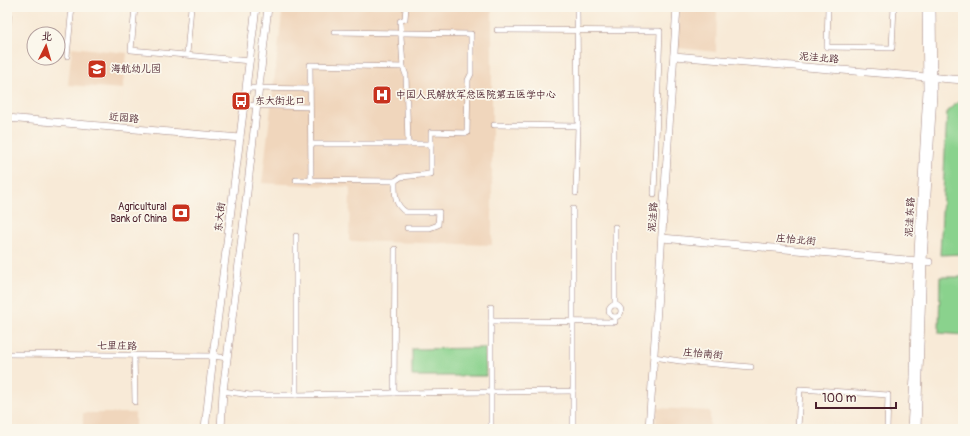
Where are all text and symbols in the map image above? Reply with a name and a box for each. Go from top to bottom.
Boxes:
north arrow [26,26,66,66]
text: 北 [41,30,53,43]
street label: 泥洼北路 [799,50,839,66]
school or university icon: 海航幼儿园 [86,58,108,80]
place label: 海航幼儿园 [111,63,161,75]
hospital icon: 中国人民解放军总医院第五医学中心 [371,84,393,106]
place label: 中国人民解放军总医院第五医学中心 [396,89,556,101]
bus stop icon: 东大街北口 [230,90,252,112]
place label: 东大街北口 [255,95,305,107]
street label: 近园路 [109,111,139,125]
street label: 泥洼东路 [903,197,917,237]
place label: Agricultural Bank of China [110,201,167,225]
street label: 东大街 [212,201,228,233]
bank icon: Agricultural Bank of China [170,202,192,224]
street label: 泥洼路 [646,202,660,232]
street label: 庄怡北街 [776,232,816,248]
street label: 七里庄路 [97,340,137,352]
street label: 庄怡南街 [683,346,723,362]
scale bar [816,384,896,410]
text: 100 m [822,391,857,406]

